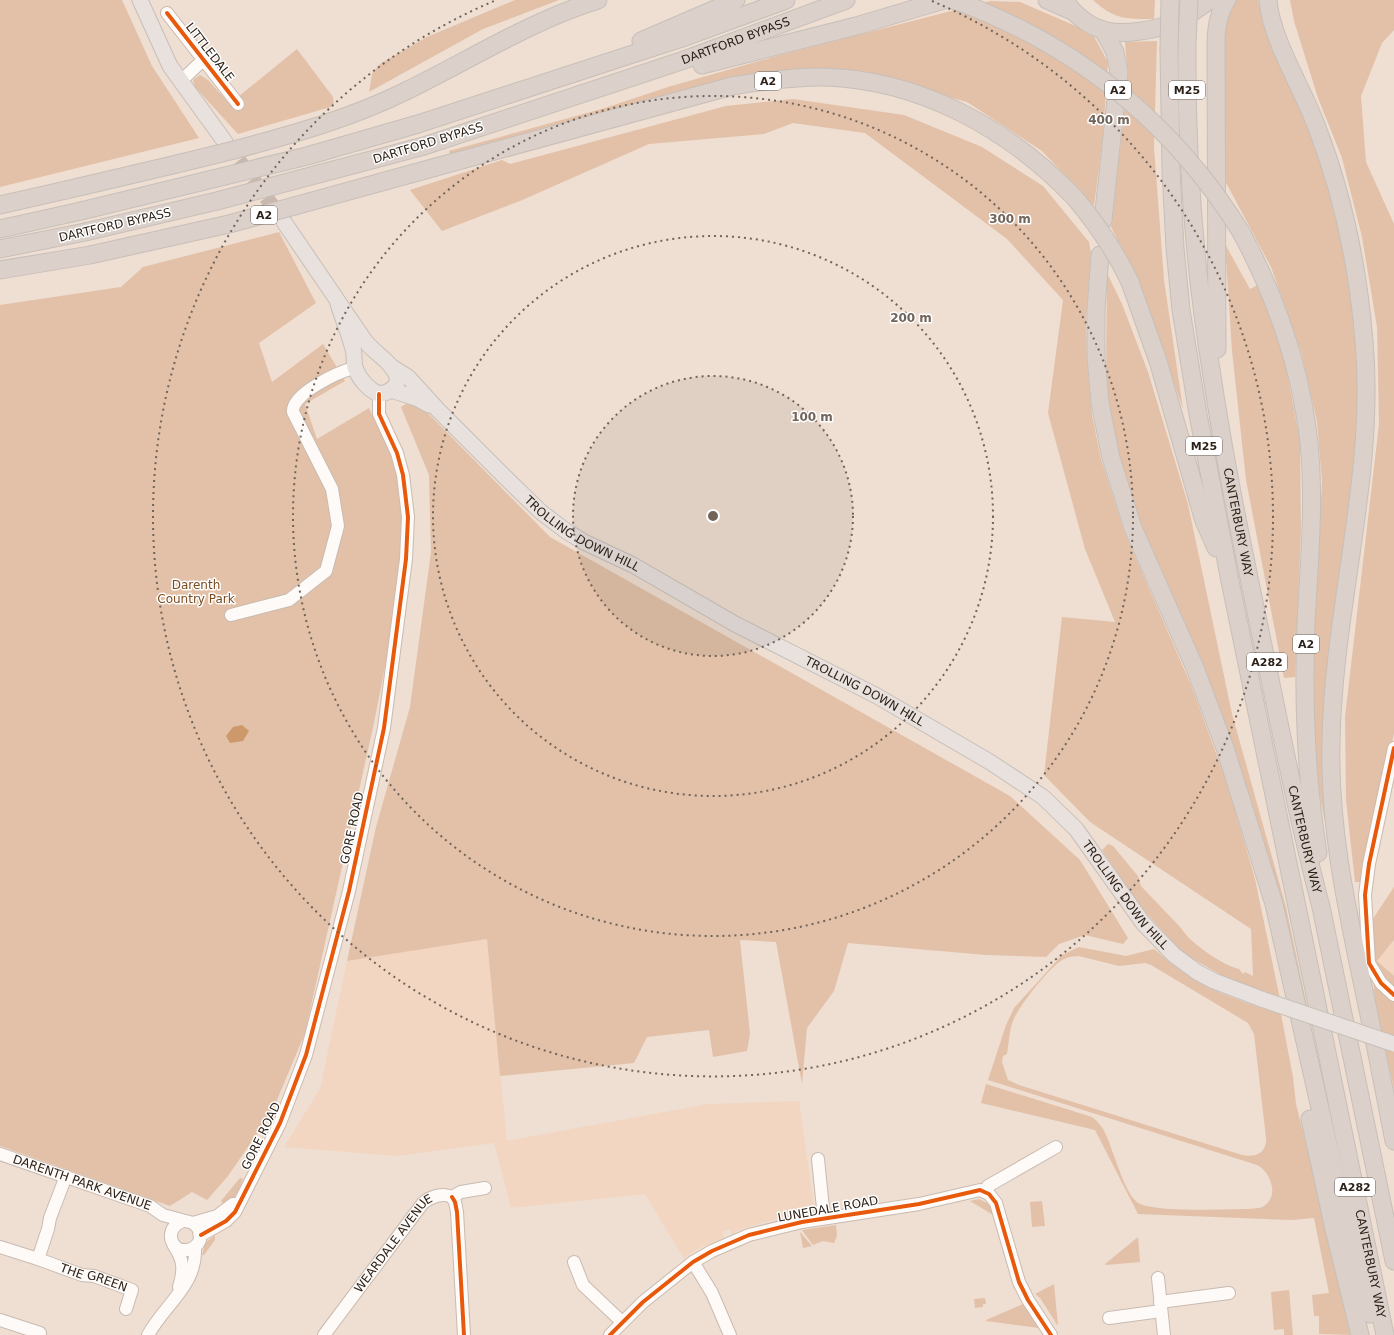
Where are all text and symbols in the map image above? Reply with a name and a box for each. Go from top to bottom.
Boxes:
street label: DARTFORD BYPASS [680,14,792,67]
street label: LITTLEDALE [183,20,237,84]
road number: A2 [755,72,781,90]
road number: A2 [1105,81,1131,99]
road number: M25 [1169,81,1205,99]
text: 400 m [1088,113,1130,127]
street label: DARTFORD BYPASS [371,120,485,166]
street label: DARTFORD BYPASS [58,205,172,245]
road number: A2 [251,206,277,224]
text: 300 m [989,212,1031,226]
text: 200 m [890,311,932,325]
text: 100 m [791,410,833,424]
road number: M25 [1186,437,1222,455]
street label: CANTERBURY WAY [1221,467,1256,578]
street label: TROLLING DOWN HILL [521,492,643,575]
centre of rings [706,509,720,523]
park label: Darenth Country Park [157,578,235,606]
road number: A2 [1293,635,1319,653]
street label: TROLLING DOWN HILL [802,653,927,729]
road number: A282 [1247,653,1287,671]
street label: CANTERBURY WAY [1285,784,1324,896]
street label: GORE ROAD [338,791,366,865]
street label: TROLLING DOWN HILL [1079,837,1172,952]
street label: GORE ROAD [239,1100,283,1172]
street label: DARENTH PARK AVENUE [11,1152,153,1213]
road number: A282 [1335,1178,1375,1196]
street label: WEARDALE AVENUE [351,1192,435,1295]
street label: LUNEDALE ROAD [777,1193,879,1225]
street label: CANTERBURY WAY [1352,1208,1388,1320]
street label: THE GREEN [57,1260,129,1295]

